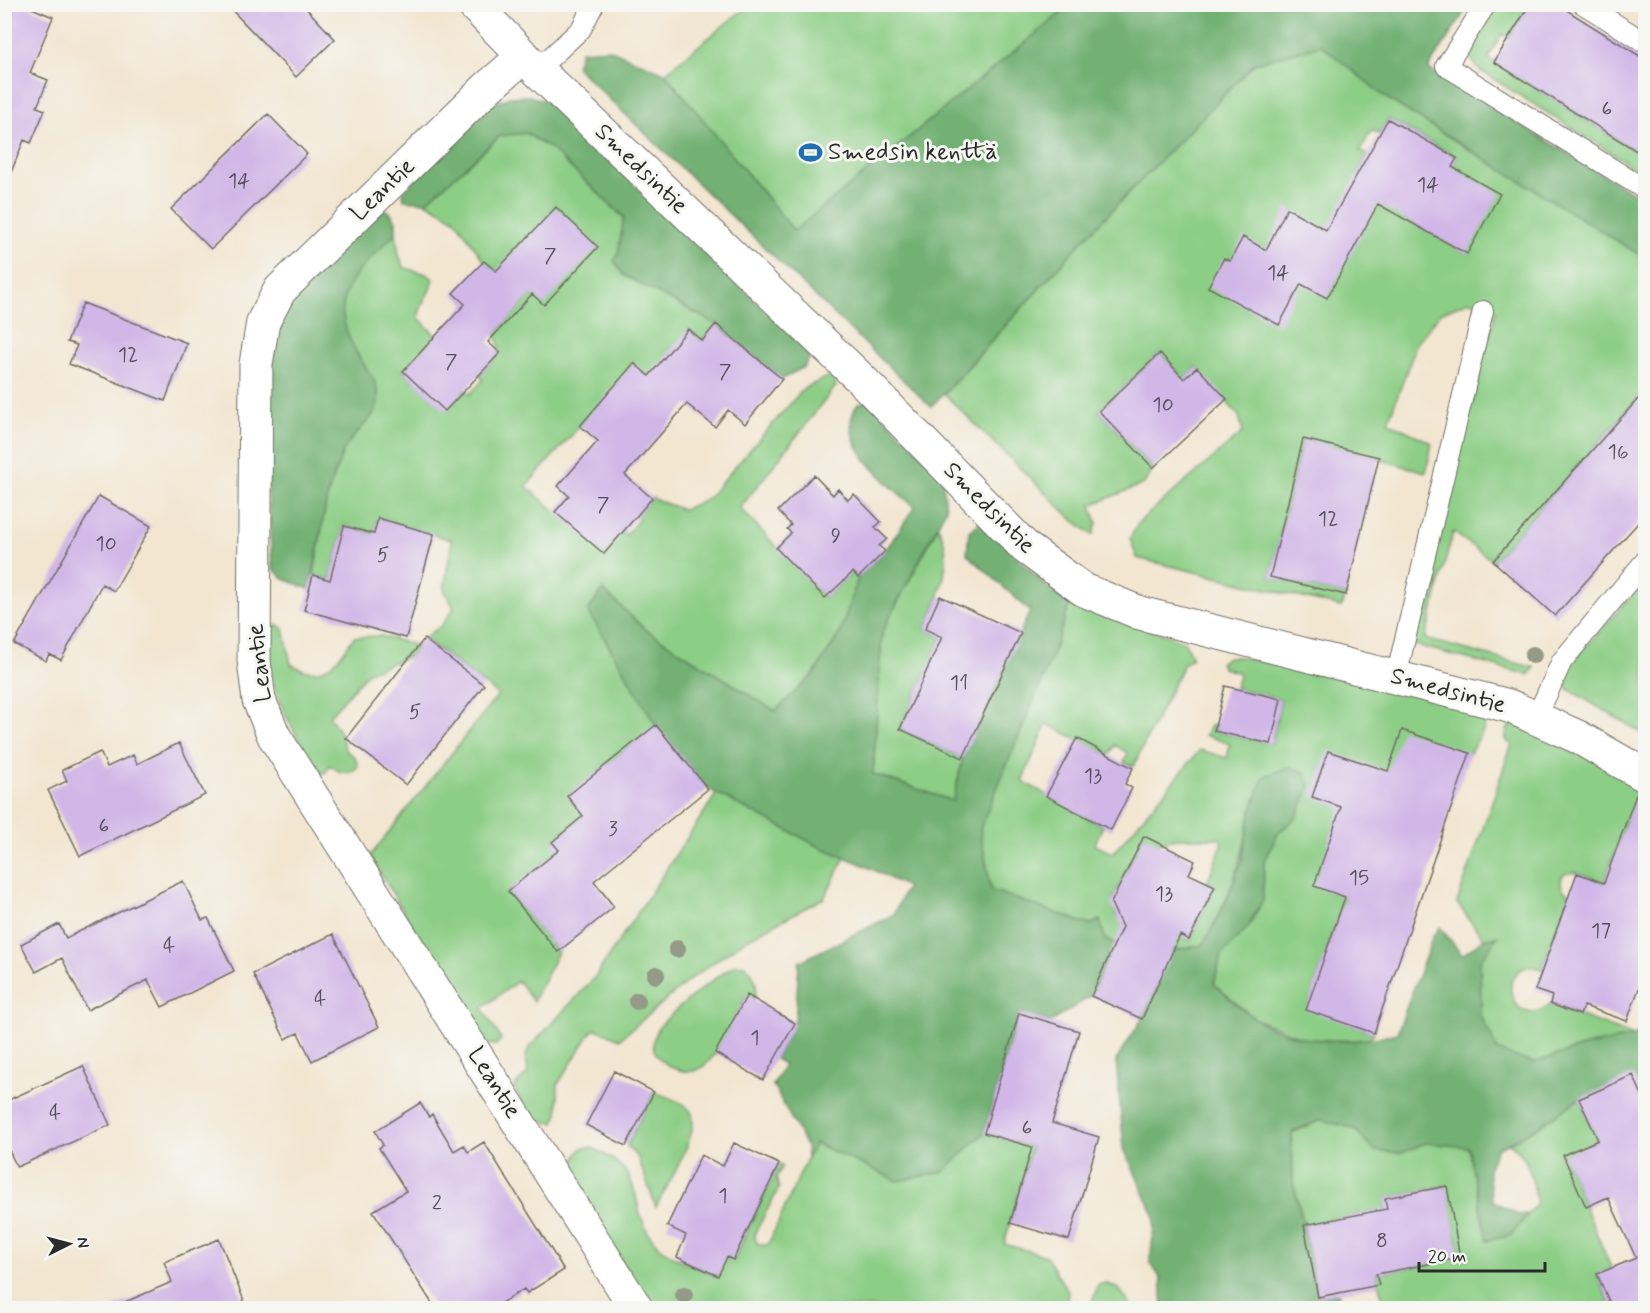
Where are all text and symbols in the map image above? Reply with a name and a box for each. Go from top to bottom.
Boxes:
house number: 6 [1602,95,1612,123]
street label: Smedsintie [588,117,694,221]
place label: Smedsin kenttä [828,137,998,168]
sports icon: Smedsin kenttä [797,139,823,165]
street label: Leantie [344,151,422,229]
house number: 14 [228,167,250,195]
house number: 14 [1417,171,1439,199]
house number: 7 [544,242,557,270]
house number: 14 [1267,259,1289,287]
house number: 12 [118,341,138,369]
house number: 7 [445,348,458,376]
house number: 7 [719,358,732,386]
house number: 10 [1152,391,1174,419]
house number: 16 [1608,438,1629,466]
street label: Smedsintie [936,455,1042,561]
house number: 7 [597,491,610,519]
house number: 12 [1318,505,1338,533]
house number: 9 [831,522,841,550]
house number: 10 [95,530,117,558]
house number: 5 [377,541,389,569]
street label: Leantie [240,622,280,704]
street label: Smedsintie [1387,661,1509,721]
house number: 11 [950,669,968,697]
house number: 5 [409,698,421,726]
house number: 13 [1084,762,1102,790]
house number: 6 [99,812,109,840]
house number: 3 [608,815,618,843]
house number: 15 [1349,864,1369,892]
house number: 13 [1155,880,1173,908]
house number: 17 [1591,917,1611,945]
house number: 4 [163,932,175,960]
house number: 4 [314,985,326,1013]
house number: 1 [750,1024,760,1052]
street label: Leantie [460,1041,528,1125]
house number: 4 [49,1099,61,1127]
house number: 6 [1022,1114,1032,1142]
house number: 1 [718,1182,728,1210]
house number: 2 [432,1189,442,1217]
north arrow [39,1214,99,1274]
house number: 8 [1376,1227,1388,1255]
scale bar [1419,1235,1545,1273]
text: N [71,1236,93,1249]
text: 20 m [1428,1245,1466,1269]

